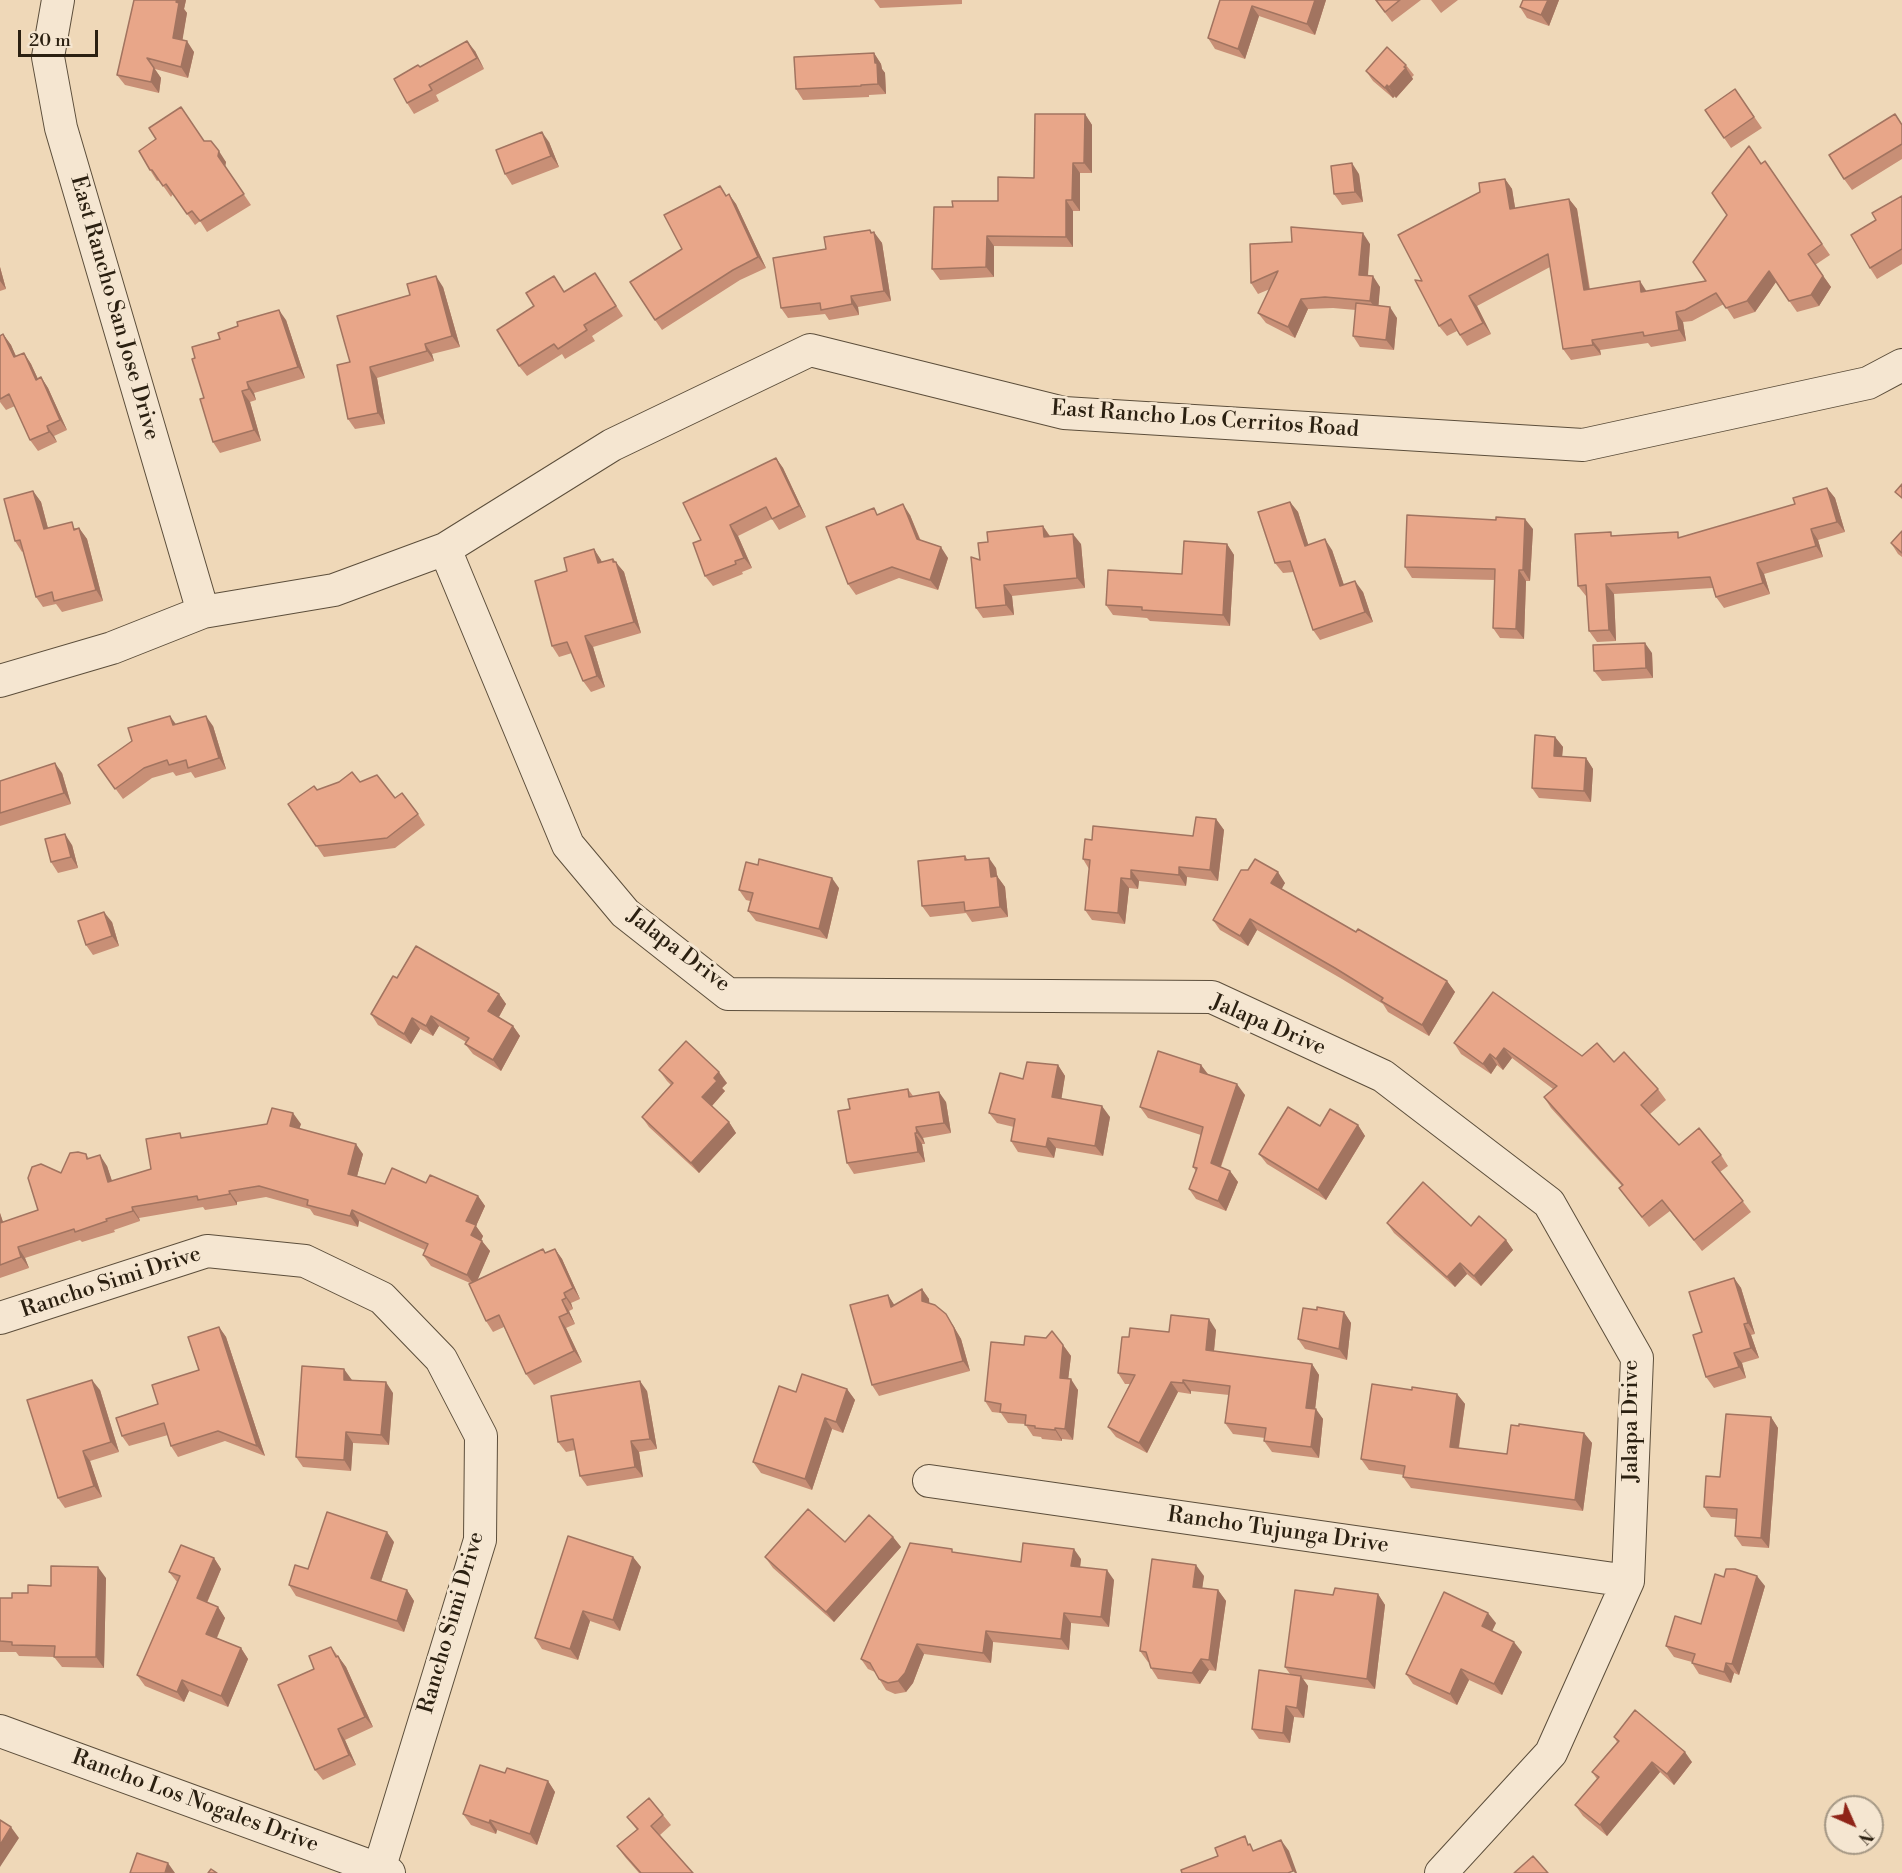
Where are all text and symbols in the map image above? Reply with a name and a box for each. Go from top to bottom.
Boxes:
scale bar [21,18,100,56]
text: 20 m [29,29,71,52]
street label: East Rancho San Jose Drive [64,173,164,443]
street label: East Rancho Los Cerritos Road [1050,396,1360,444]
street label: Jalapa Drive [621,904,735,998]
street label: Jalapa Drive [1206,990,1330,1062]
street label: Rancho Simi Drive [18,1241,204,1325]
street label: Jalapa Drive [1619,1360,1645,1482]
street label: Rancho Tujunga Drive [1166,1502,1390,1560]
street label: Rancho Simi Drive [413,1529,491,1717]
street label: Rancho Los Nogales Drive [68,1745,322,1859]
north arrow [1824,1795,1884,1855]
text: N [1854,1825,1877,1848]

